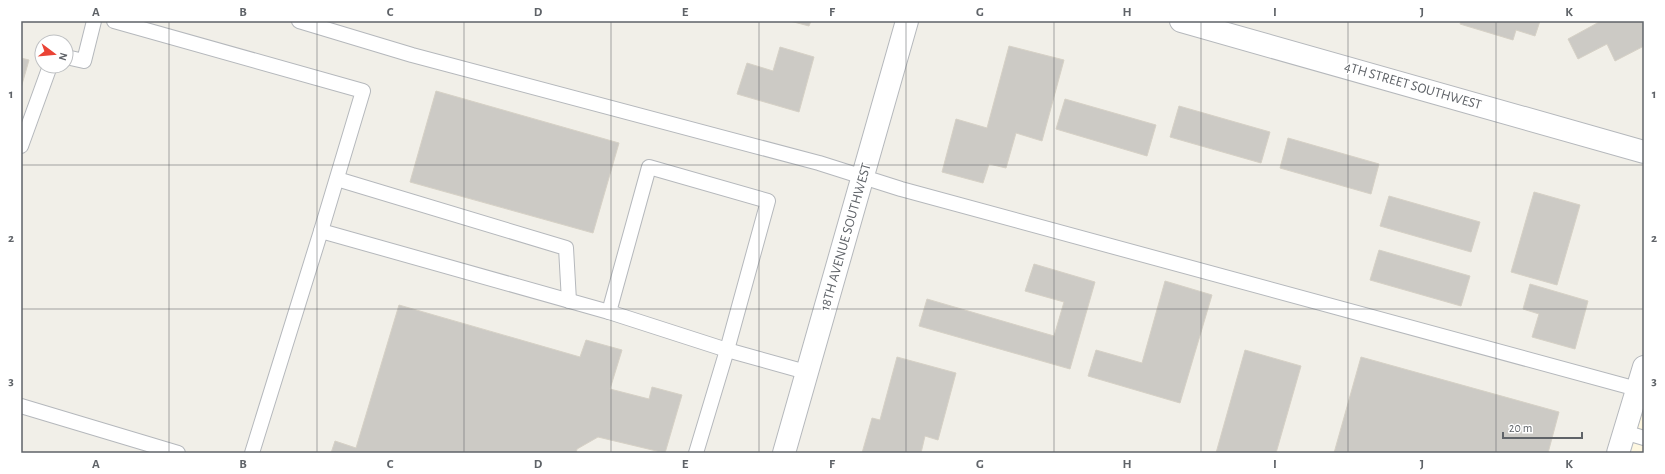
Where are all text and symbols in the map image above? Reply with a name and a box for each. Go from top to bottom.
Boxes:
text: A [92,6,100,19]
text: B [239,6,247,19]
text: C [387,6,394,19]
text: D [534,6,543,19]
text: E [682,6,689,19]
text: F [829,6,836,19]
text: G [976,6,984,19]
text: H [1122,6,1132,19]
text: I [1273,6,1277,19]
text: J [1420,6,1424,19]
text: K [1565,6,1573,19]
north arrow [34,34,74,74]
text: N [57,51,69,62]
street label: 4TH STREET SOUTHWEST [1343,60,1483,112]
text: 1 [9,88,13,101]
text: 1 [1652,88,1656,101]
street label: 18TH AVENUE SOUTHWEST [818,161,874,312]
text: 2 [8,232,14,245]
text: 2 [1651,232,1657,245]
text: 3 [8,375,14,388]
text: 3 [1651,375,1657,388]
scale bar [1503,414,1582,440]
text: 20 m [1509,422,1532,434]
text: A [92,458,100,471]
text: B [239,458,247,471]
text: C [387,458,394,471]
text: D [534,458,543,471]
text: E [682,458,689,471]
text: F [829,458,836,471]
text: G [976,458,984,471]
text: H [1122,458,1132,471]
text: I [1273,458,1277,471]
text: J [1420,458,1424,471]
text: K [1565,458,1573,471]

